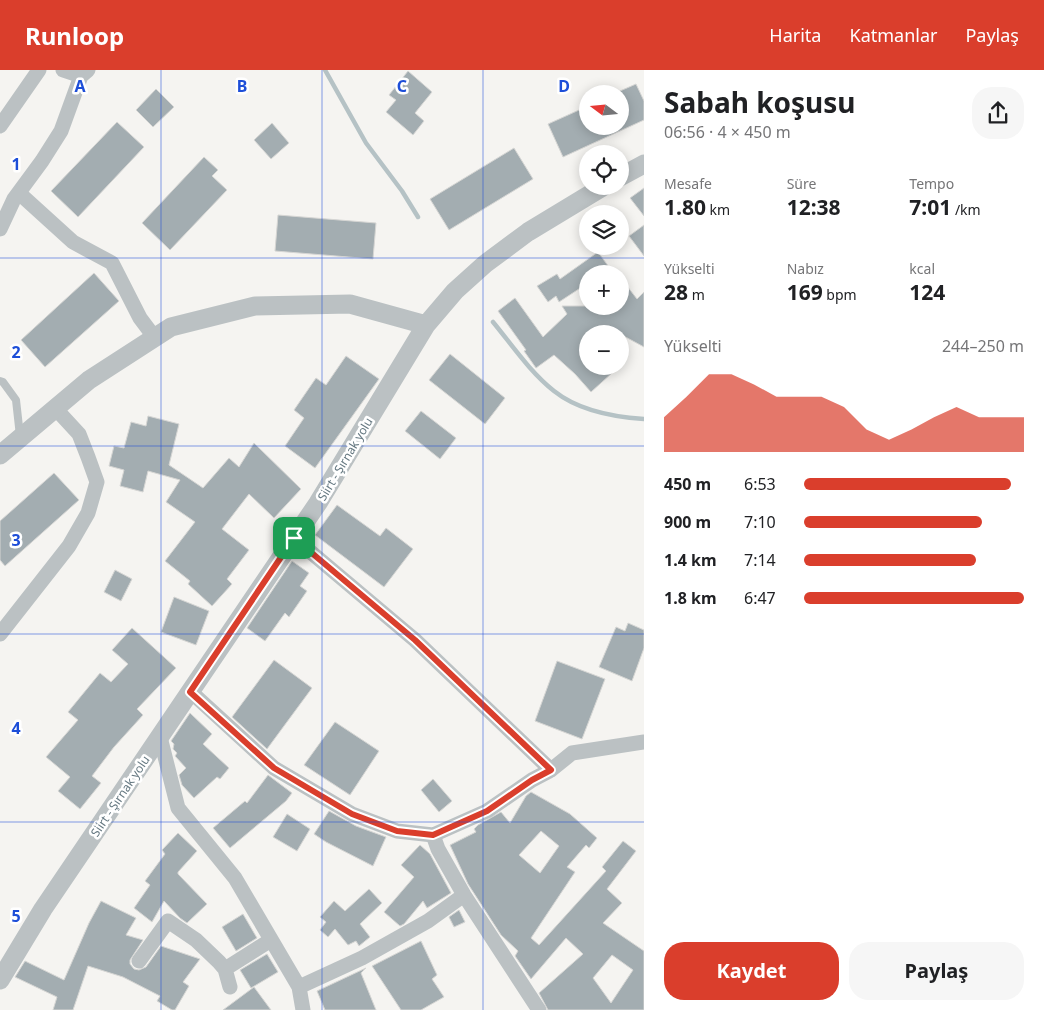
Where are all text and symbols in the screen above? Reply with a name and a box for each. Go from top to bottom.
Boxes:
text: Runloop [25,19,124,52]
text: Harita [769,23,821,47]
text: Katmanlar [849,23,937,47]
text: Paylaş [965,23,1019,47]
text: A [74,75,86,97]
text: B [237,75,247,97]
text: C [397,75,407,97]
text: D [558,75,570,97]
text: Sabah koşusu [664,83,856,121]
north arrow [579,85,629,135]
map controls [579,85,629,375]
button: share [972,87,1024,139]
text: 06:56 · 4 × 450 m [664,121,791,143]
button: locate [579,145,629,195]
text: 1 [11,153,21,175]
text: Mesafe [664,174,712,193]
text: Süre [787,174,816,193]
text: Tempo [909,174,954,193]
text: 1.80 [664,193,706,221]
text: 12:38 [787,193,841,221]
text: 7:01 [909,193,951,221]
text: km [706,200,730,219]
text: /km [951,200,981,219]
button: layers [579,205,629,255]
text: Yükselti [664,259,715,278]
text: Nabız [787,259,824,278]
text: kcal [909,259,935,278]
button: + [579,265,629,315]
text: 28 [664,278,688,306]
text: 169 [787,278,823,306]
text: 124 [909,278,945,306]
text: m [688,285,705,304]
text: bpm [823,285,857,304]
button: − [579,325,629,375]
text: Yükselti [664,335,722,357]
text: 244–250 m [942,335,1024,357]
text: 2 [11,341,21,363]
street label: Siirt - Şırnak yolu [313,414,377,504]
text: 450 m [664,473,711,495]
text: 6:53 [744,473,776,495]
text: 900 m [664,511,711,533]
text: 7:10 [744,511,776,533]
pin [273,517,315,559]
icon: arrive [280,524,308,552]
text: 3 [11,529,21,551]
text: 1.4 km [664,549,716,571]
text: 7:14 [744,549,776,571]
text: 1.8 km [664,587,716,609]
text: 6:47 [744,587,776,609]
text: 4 [11,717,21,739]
street label: Siirt - Şırnak yolu [87,752,153,840]
text: 5 [11,905,21,927]
button: Kaydet [664,942,839,1000]
button: Paylaş [849,942,1024,1000]

